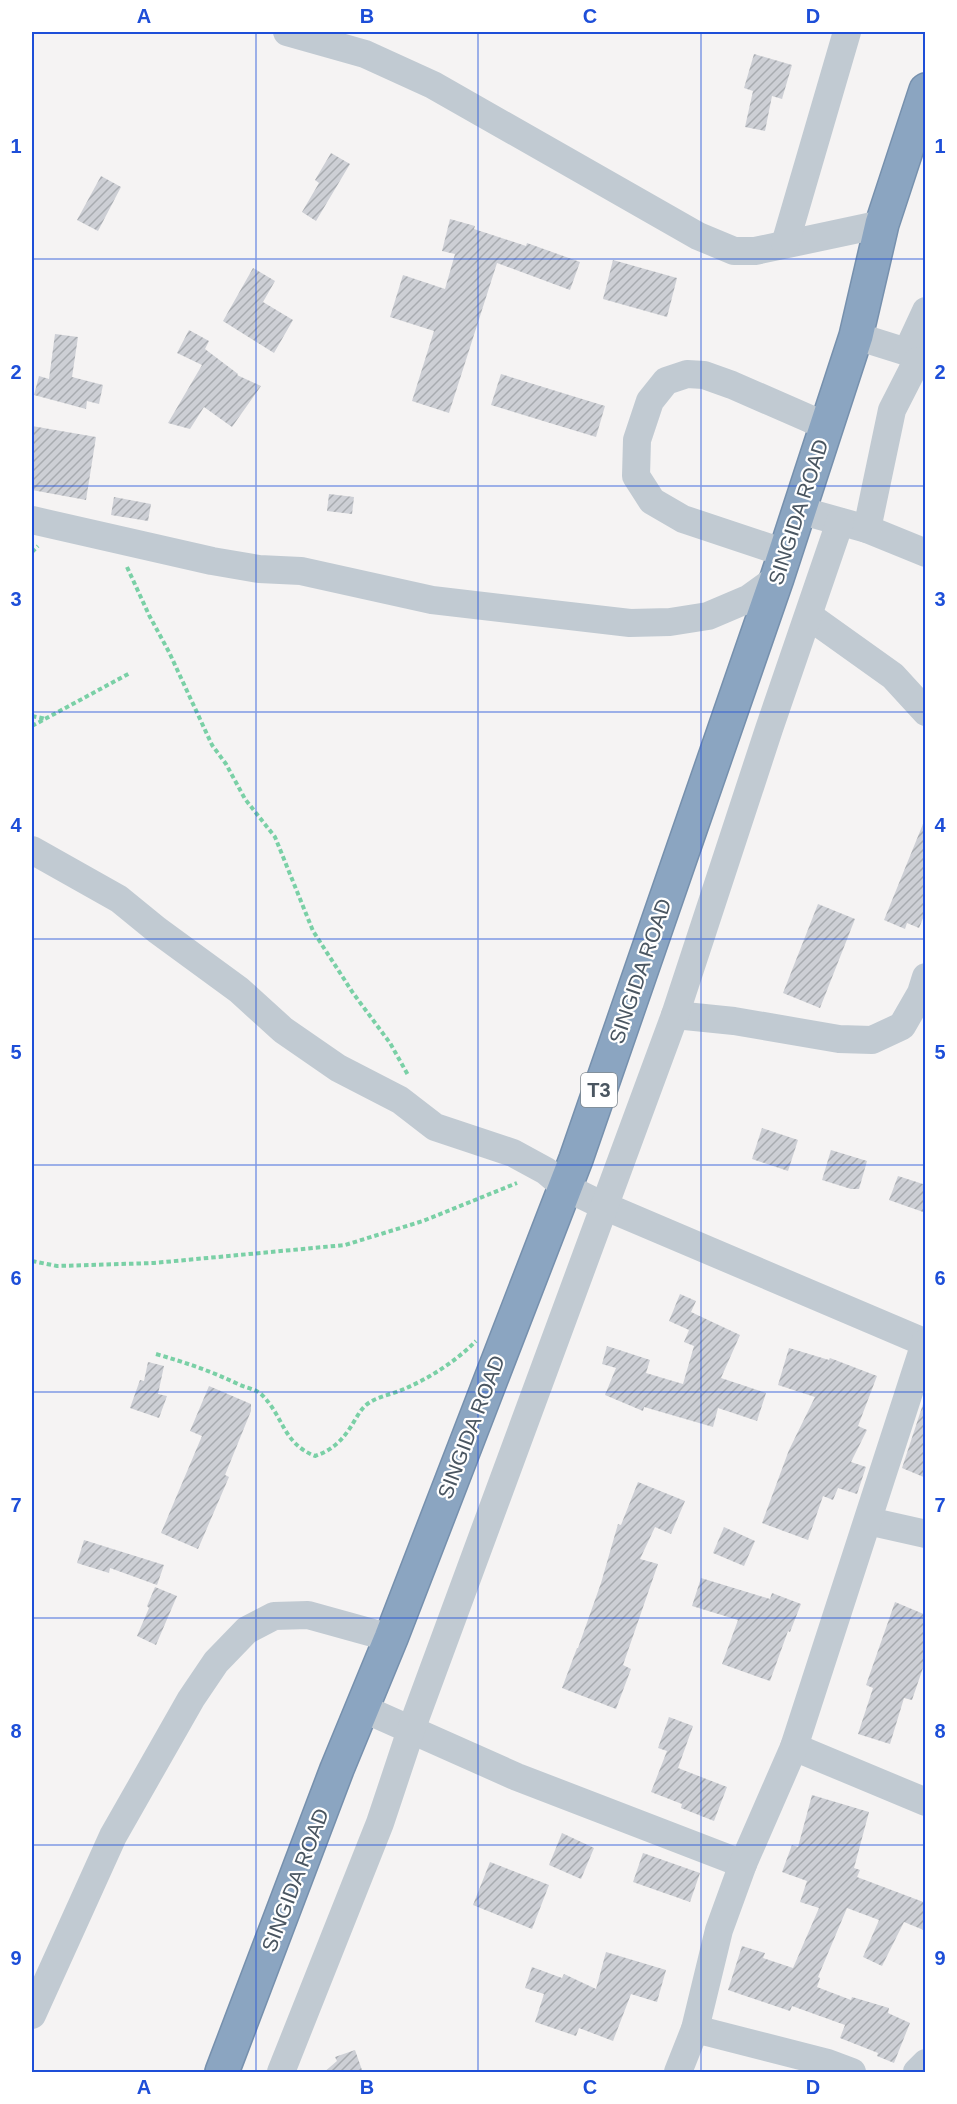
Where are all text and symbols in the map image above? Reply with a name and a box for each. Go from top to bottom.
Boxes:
text: A [137,5,151,27]
text: B [360,5,374,27]
text: C [583,5,597,27]
text: D [806,5,820,27]
text: 1 [10,135,22,157]
text: 1 [934,135,946,157]
text: 2 [10,361,22,383]
text: 2 [934,361,946,383]
street label: SINGIDA ROAD [764,436,832,588]
text: 3 [10,588,22,610]
text: 3 [934,588,946,610]
text: 4 [10,814,22,836]
text: 4 [934,814,946,836]
street label: SINGIDA ROAD [604,896,676,1046]
text: 5 [10,1041,22,1063]
text: 5 [934,1041,946,1063]
road number: T3 [581,1073,617,1107]
text: 6 [10,1267,22,1289]
text: 6 [934,1267,946,1289]
street label: SINGIDA ROAD [433,1352,509,1502]
text: 7 [10,1494,22,1516]
text: 7 [934,1494,946,1516]
text: 8 [10,1720,22,1742]
text: 8 [934,1720,946,1742]
street label: SINGIDA ROAD [257,1805,333,1955]
text: 9 [10,1947,22,1969]
text: 9 [934,1947,946,1969]
text: A [137,2076,151,2098]
text: B [360,2076,374,2098]
text: C [583,2076,597,2098]
text: D [806,2076,820,2098]

